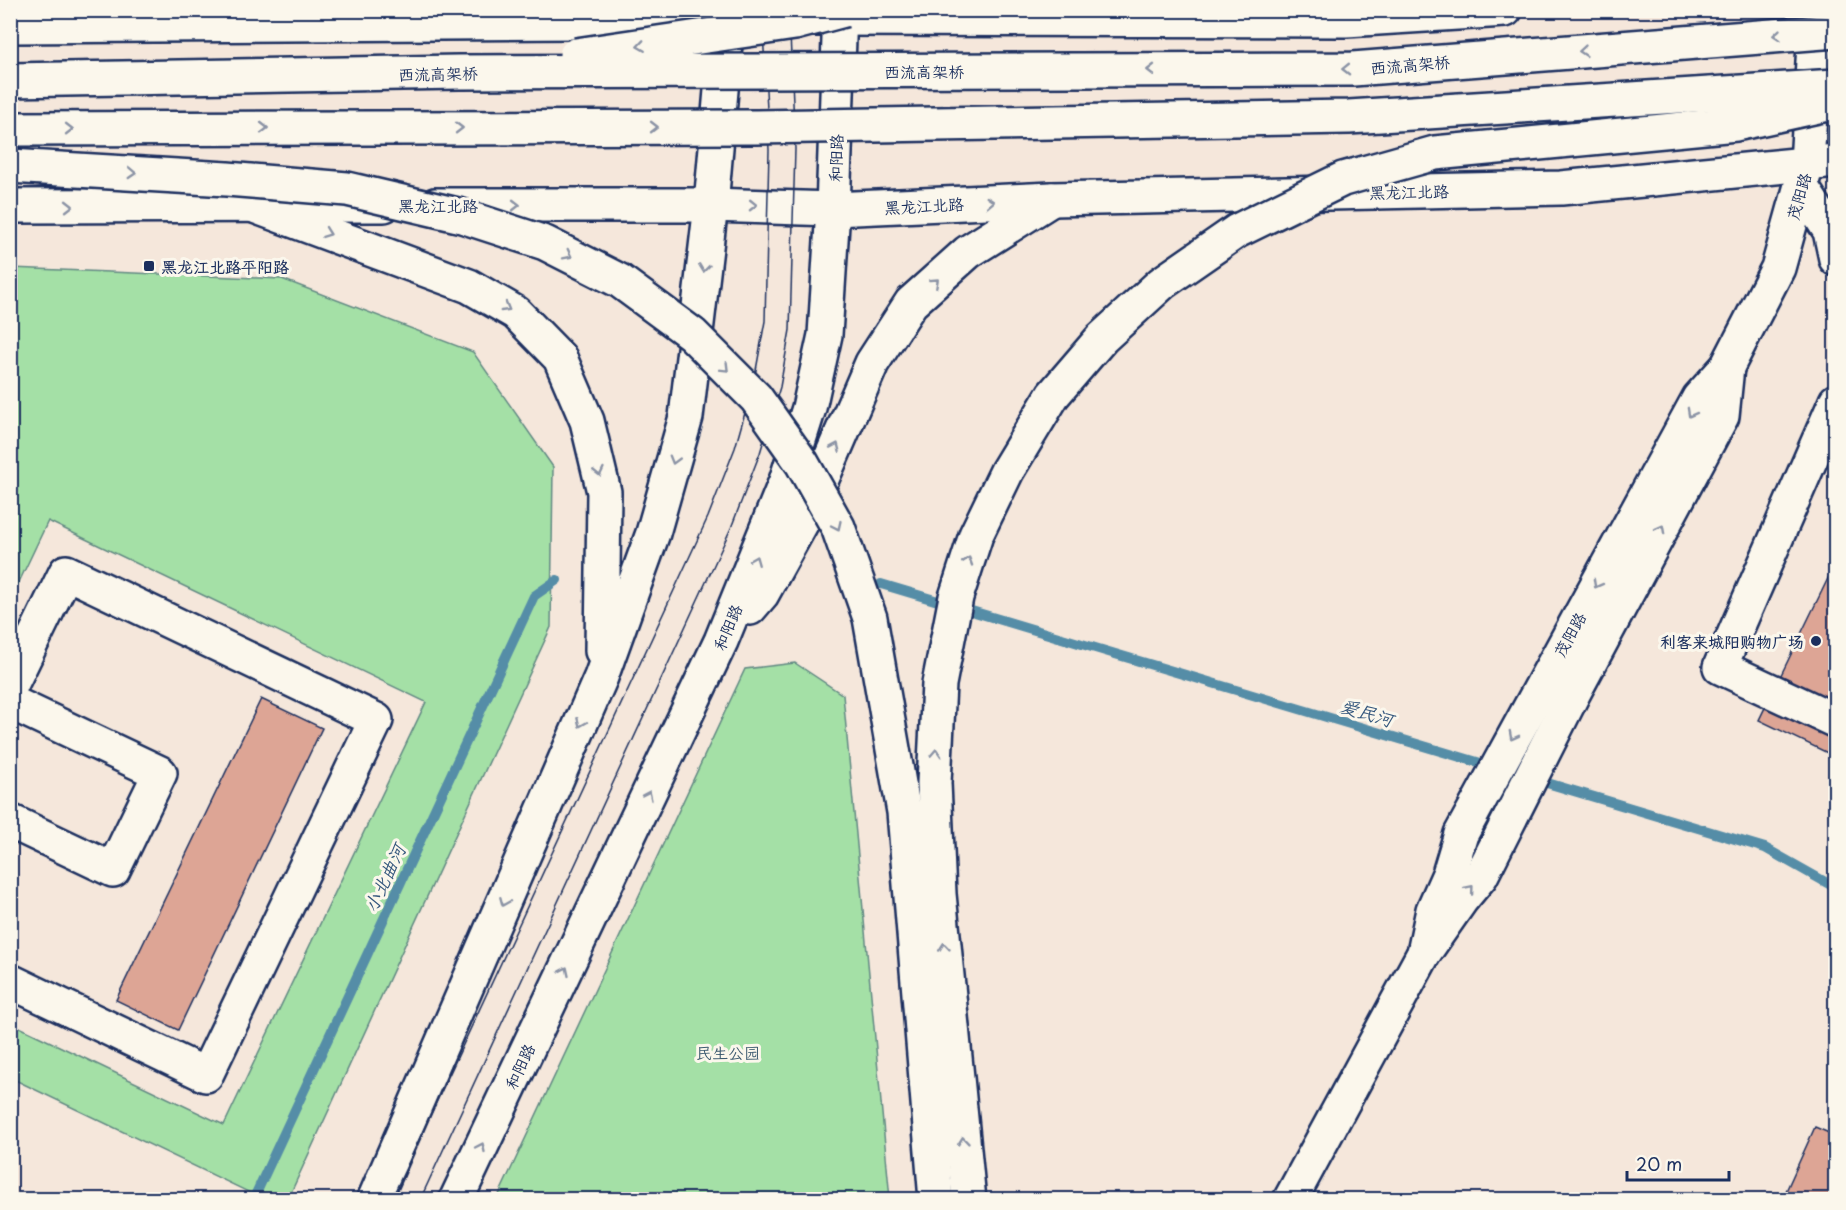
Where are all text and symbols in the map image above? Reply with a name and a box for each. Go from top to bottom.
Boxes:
one-way arrow [1773,29,1782,42]
one-way arrow [637,39,646,51]
one-way arrow [1578,44,1587,57]
street label: 西流高架桥 [1369,49,1451,79]
street label: 西流高架桥 [884,59,964,83]
street label: 西流高架桥 [398,60,478,86]
one-way arrow [1342,62,1351,75]
one-way arrow [1147,64,1156,76]
one-way arrow [649,121,658,133]
one-way arrow [259,122,268,134]
one-way arrow [454,122,463,134]
one-way arrow [64,123,73,135]
street label: 和阳路 [822,134,848,182]
one-way arrow [127,166,136,179]
street label: 茂阳路 [1780,170,1816,222]
street label: 黑龙江北路 [1369,178,1449,204]
street label: 黑龙江北路 [883,191,965,219]
street label: 黑龙江北路 [398,193,478,217]
one-way arrow [985,195,994,208]
one-way arrow [511,199,520,211]
one-way arrow [748,199,757,212]
one-way arrow [64,200,73,212]
one-way arrow [321,225,331,238]
one-way arrow [562,247,573,259]
place label: 黑龙江北路平阳路 [161,254,289,278]
marker: 黑龙江北路平阳路 [142,259,156,273]
one-way arrow [698,263,711,272]
one-way arrow [928,278,939,289]
one-way arrow [500,300,510,312]
one-way arrow [718,360,729,371]
one-way arrow [1687,407,1698,417]
one-way arrow [828,443,840,454]
one-way arrow [669,454,681,465]
one-way arrow [592,467,605,477]
one-way arrow [829,520,841,531]
one-way arrow [1654,525,1665,536]
one-way arrow [748,555,760,566]
one-way arrow [960,556,973,567]
one-way arrow [1593,577,1604,588]
street label: 和阳路 [707,600,747,654]
street label: 茂阳路 [1547,607,1591,661]
place label: 利客来城阳购物广场 [1660,629,1804,653]
marker: 利客来城阳购物广场 [1809,634,1823,648]
water label: 爱民河 [1337,691,1400,734]
one-way arrow [576,717,588,728]
one-way arrow [1509,730,1520,741]
one-way arrow [929,748,942,757]
one-way arrow [641,790,653,801]
water label: 小北曲河 [357,837,413,916]
one-way arrow [1463,885,1474,896]
one-way arrow [499,896,511,907]
one-way arrow [938,943,951,952]
one-way arrow [557,966,569,977]
street label: 和阳路 [498,1039,540,1093]
park label: 民生公园 [696,1040,760,1064]
one-way arrow [957,1137,970,1146]
one-way arrow [473,1142,485,1153]
scale bar [1627,1144,1729,1182]
text: 20 m [1636,1150,1682,1177]

